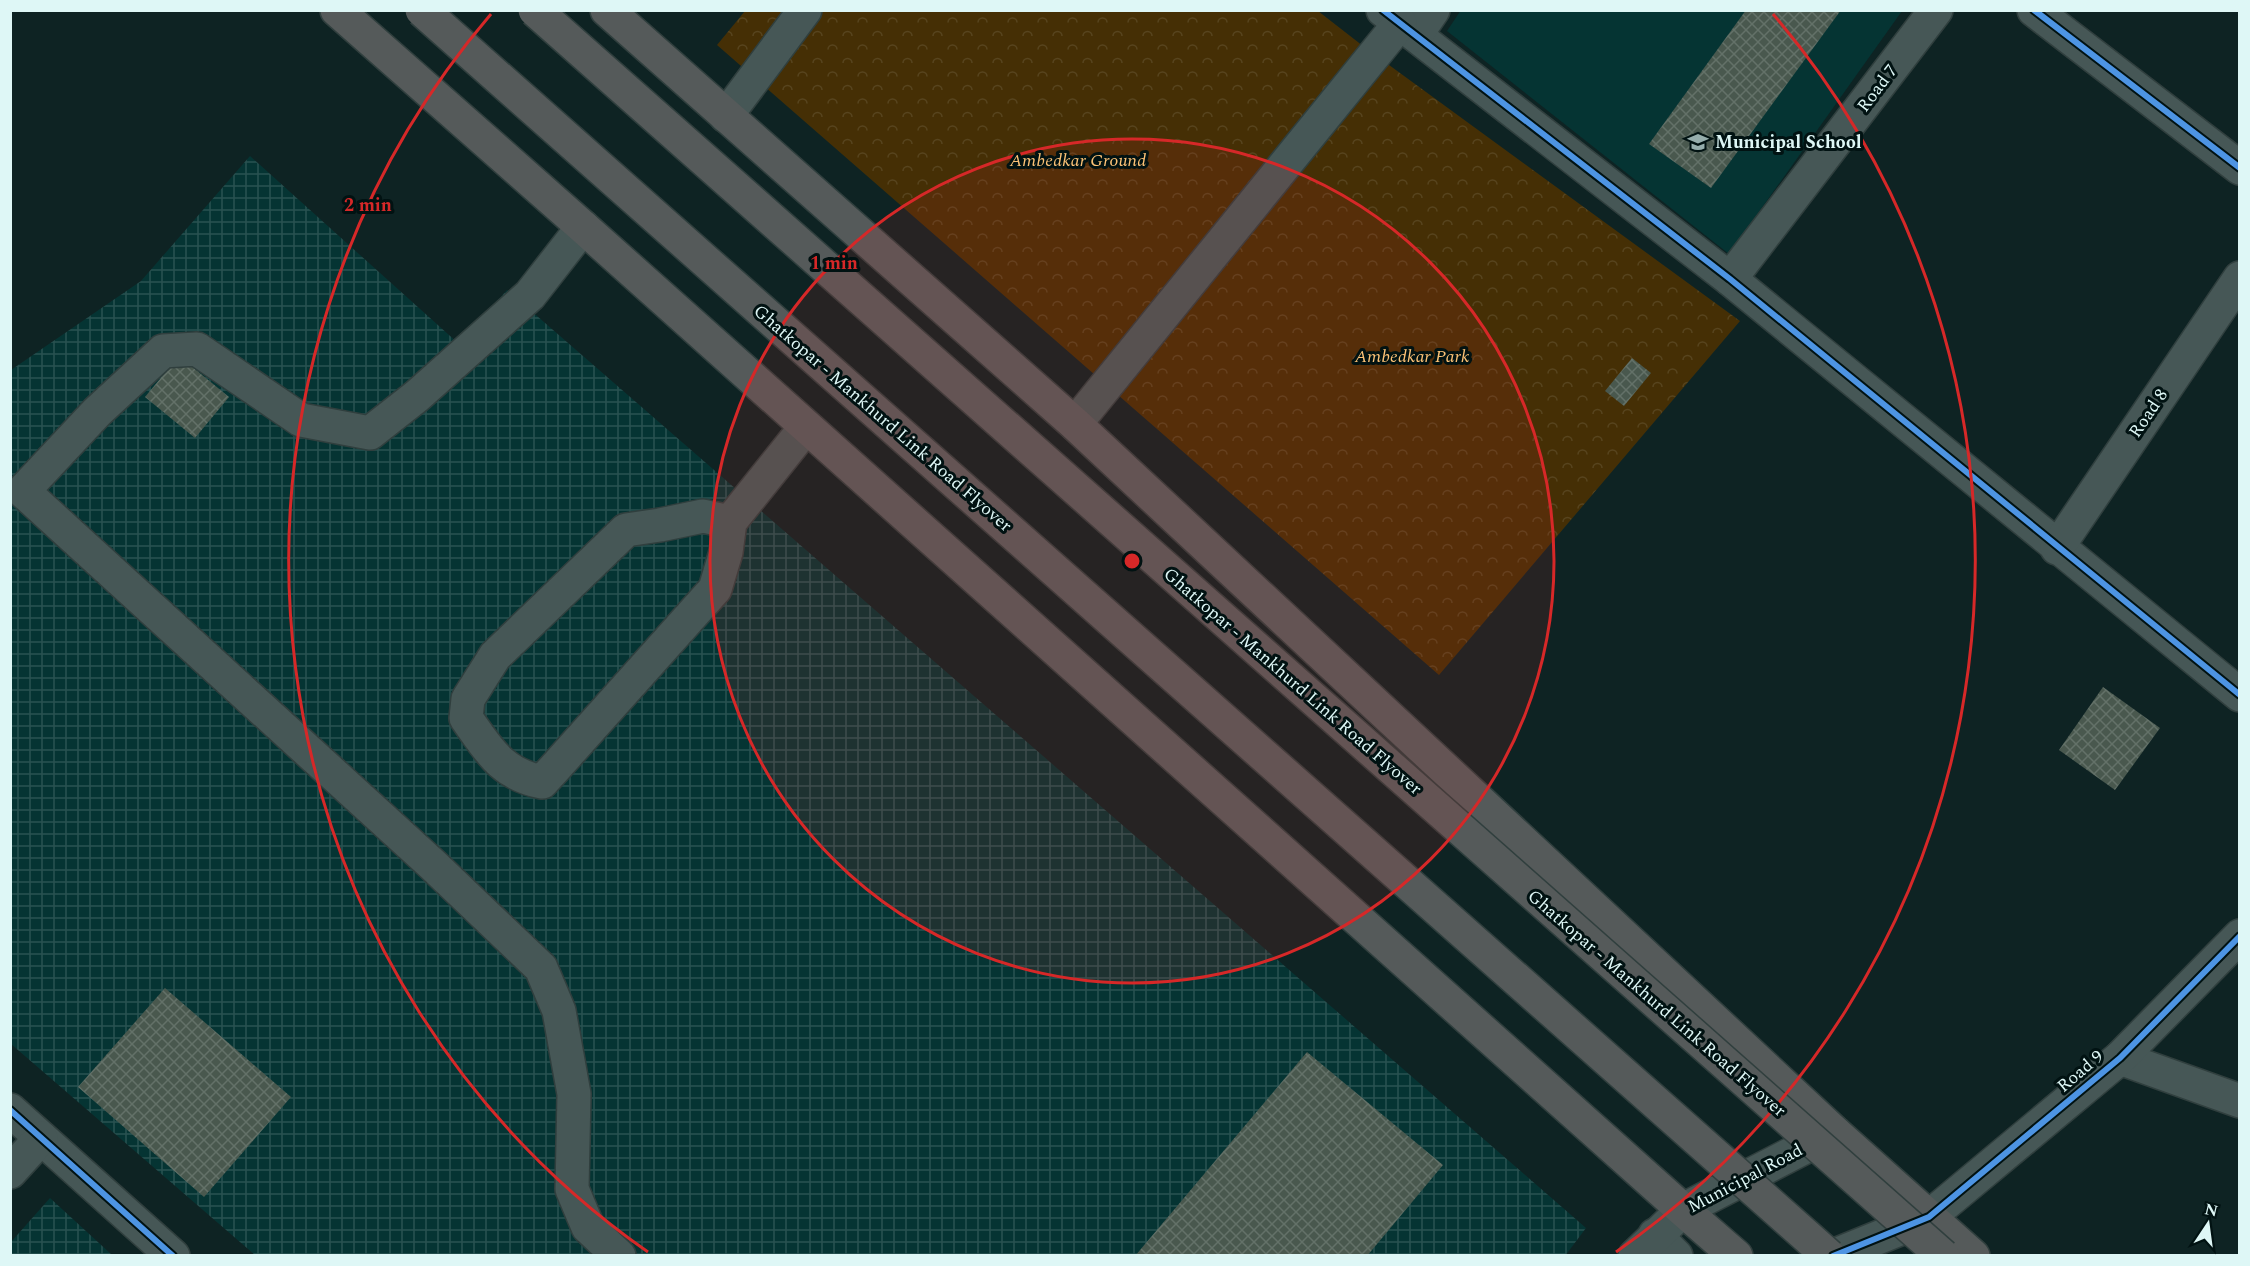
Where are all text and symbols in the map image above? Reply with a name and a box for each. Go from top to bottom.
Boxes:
street label: Road 7 [1850,59,1904,118]
place label: Municipal School [1715,129,1862,156]
school or university icon: Municipal School [1686,130,1710,154]
park label: Ambedkar Ground [1009,147,1146,174]
text: 2 min [344,192,392,219]
text: 1 min [810,250,858,277]
street label: Ghatkopar - Mankhurd Link Road Flyover [747,298,1018,539]
park label: Ambedkar Park [1354,343,1470,370]
street label: Road 8 [2122,383,2175,443]
centre of rings [1122,551,1142,571]
street label: Ghatkopar - Mankhurd Link Road Flyover [1157,561,1428,802]
street label: Ghatkopar - Mankhurd Link Road Flyover [1521,883,1792,1124]
street label: Road 9 [2051,1044,2110,1099]
street label: Municipal Road [1683,1137,1808,1220]
north arrow [2178,1194,2238,1254]
text: N [2202,1197,2220,1224]

